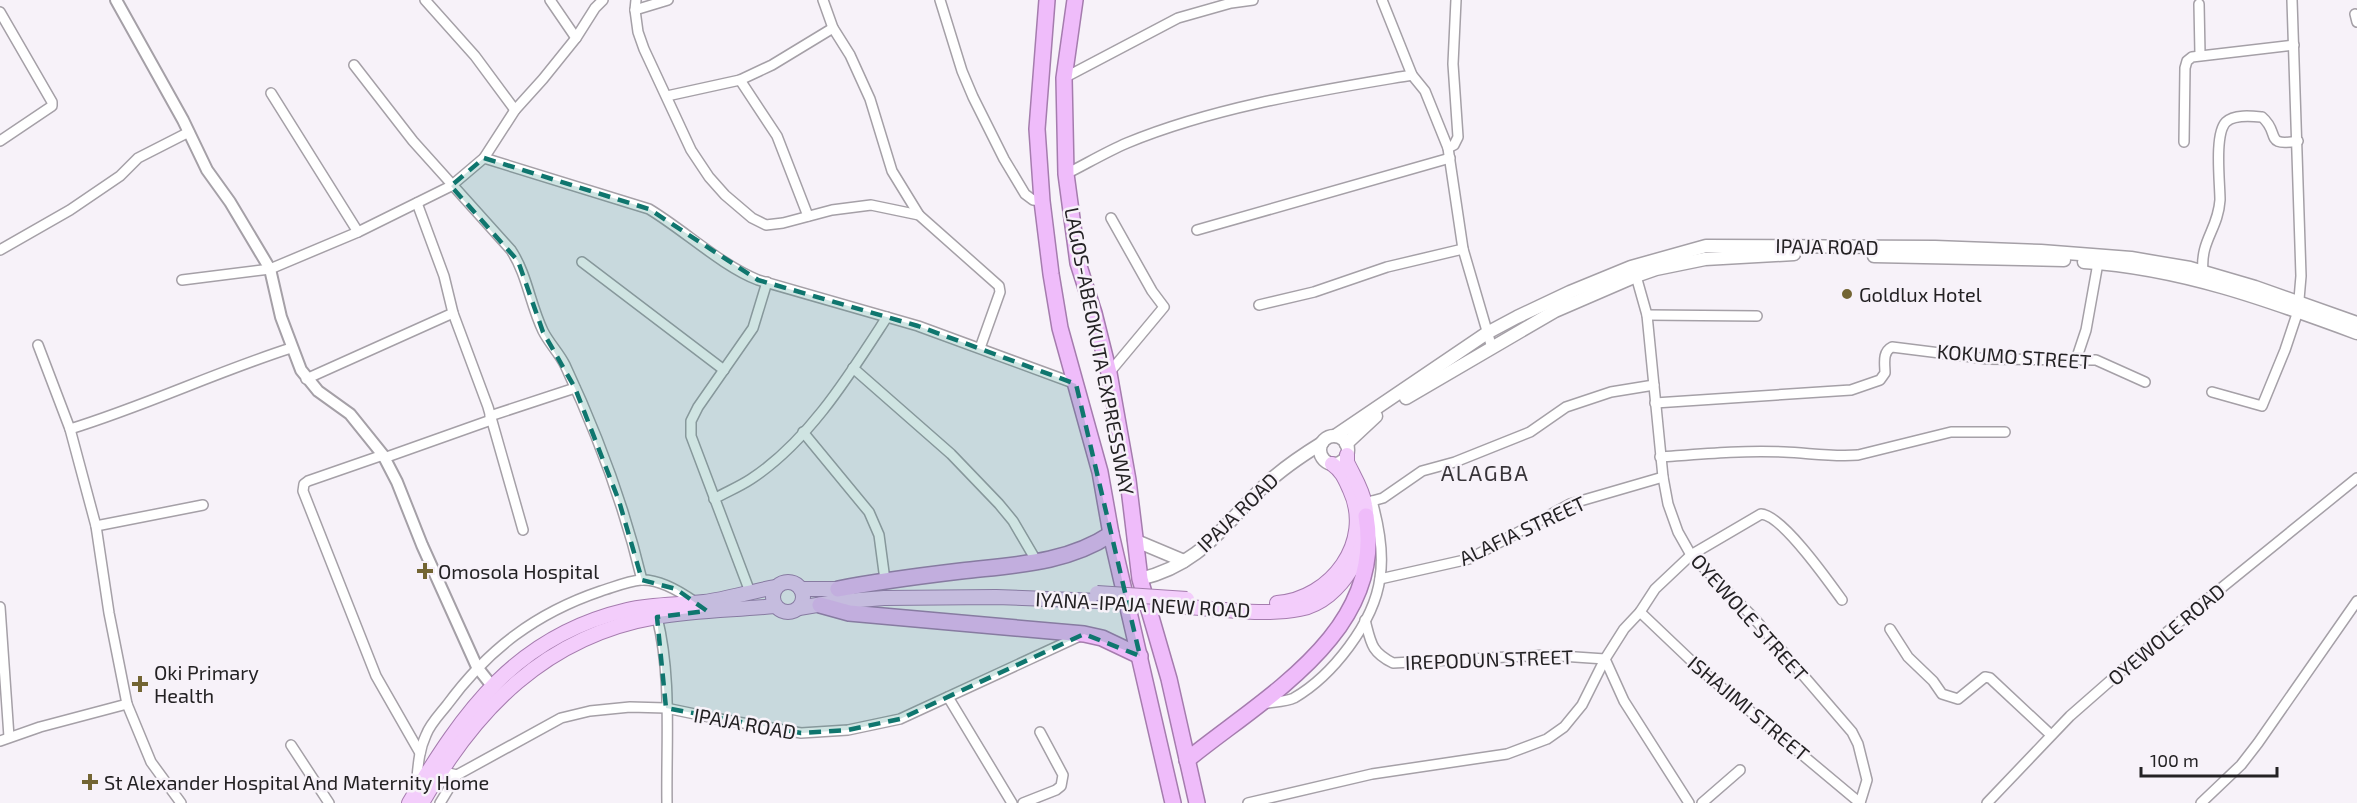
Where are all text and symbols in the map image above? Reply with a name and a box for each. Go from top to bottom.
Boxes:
street label: LAGOS-ABEOKUTA EXPRESSWAY [1060,205,1140,497]
street label: IPAJA ROAD [1775,233,1879,259]
place label: Goldlux Hotel [1859,282,1982,306]
marker: Goldlux Hotel [1840,287,1854,301]
street label: KOKUMO STREET [1936,339,2092,373]
district label: ALAGBA [1441,459,1529,485]
street label: IPAJA ROAD [1191,467,1283,557]
street label: ALAFIA STREET [1455,490,1589,570]
street label: OYEWOLE STREET [1687,548,1814,686]
place label: Omosola Hospital [438,559,599,583]
marker: Omosola Hospital [416,562,434,580]
street label: OYEWOLE ROAD [2103,578,2229,690]
street label: IYANA-IPAJA NEW ROAD [1035,586,1251,622]
street label: IREPODUN STREET [1404,644,1574,674]
street label: ISHAJIMI STREET [1684,650,1815,766]
place label: Oki Primary Health [154,660,259,707]
marker: Oki Primary Health [131,675,149,693]
street label: IPAJA ROAD [692,702,798,744]
scale bar [2141,740,2278,778]
text: 100 m [2150,749,2199,771]
place label: St Alexander Hospital And Maternity Home [104,770,489,794]
marker: St Alexander Hospital And Maternity Home [81,773,99,791]

